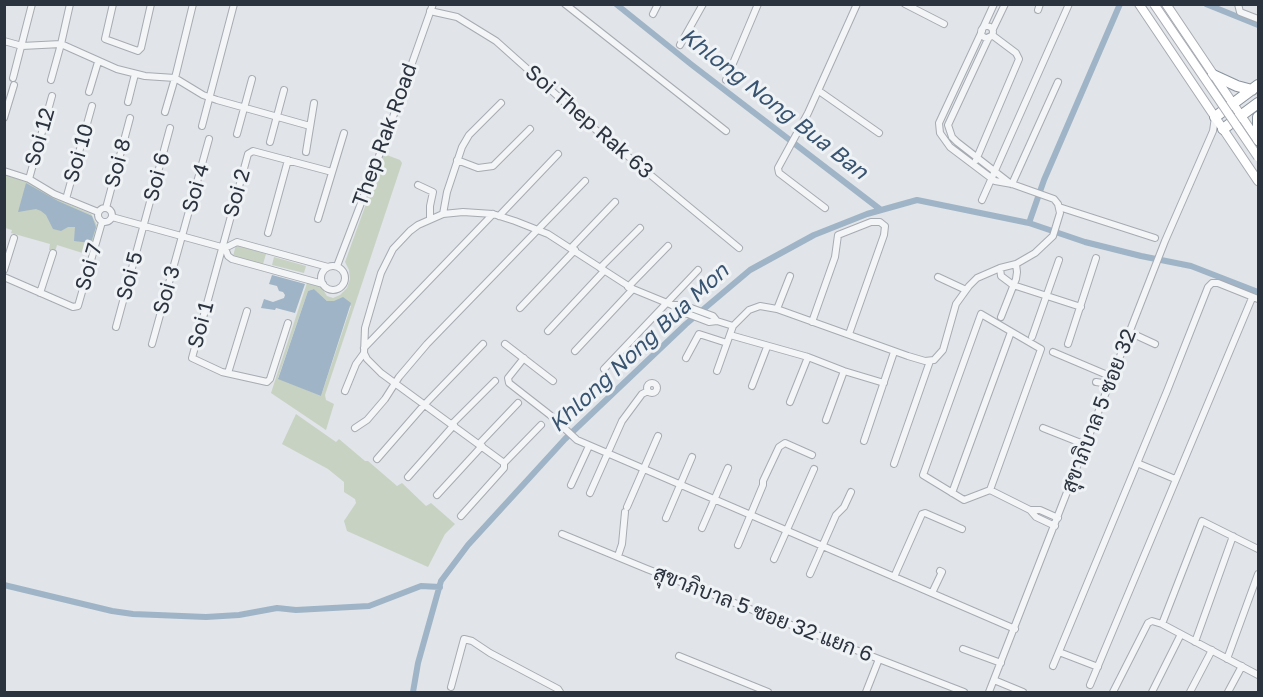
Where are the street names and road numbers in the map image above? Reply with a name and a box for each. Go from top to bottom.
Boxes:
street label: Thep Rak Road [347,60,423,210]
street label: Soi Thep Rak 63 [520,60,658,184]
street label: Soi 12 [20,105,60,169]
street label: Soi 10 [59,121,99,185]
street label: Soi 8 [99,136,137,190]
street label: Soi 6 [138,150,176,204]
street label: Soi 4 [177,161,215,215]
street label: Soi 2 [218,166,256,220]
street label: Soi 7 [70,240,108,294]
street label: Soi 5 [111,249,149,303]
street label: Soi 3 [148,263,186,317]
street label: Soi 1 [183,299,219,351]
street label: สุขาภิบาล 5 ซอย 32 [1056,326,1142,496]
street label: สุขาภิบาล 5 ซอย 32 แยก 6 [650,561,876,667]

